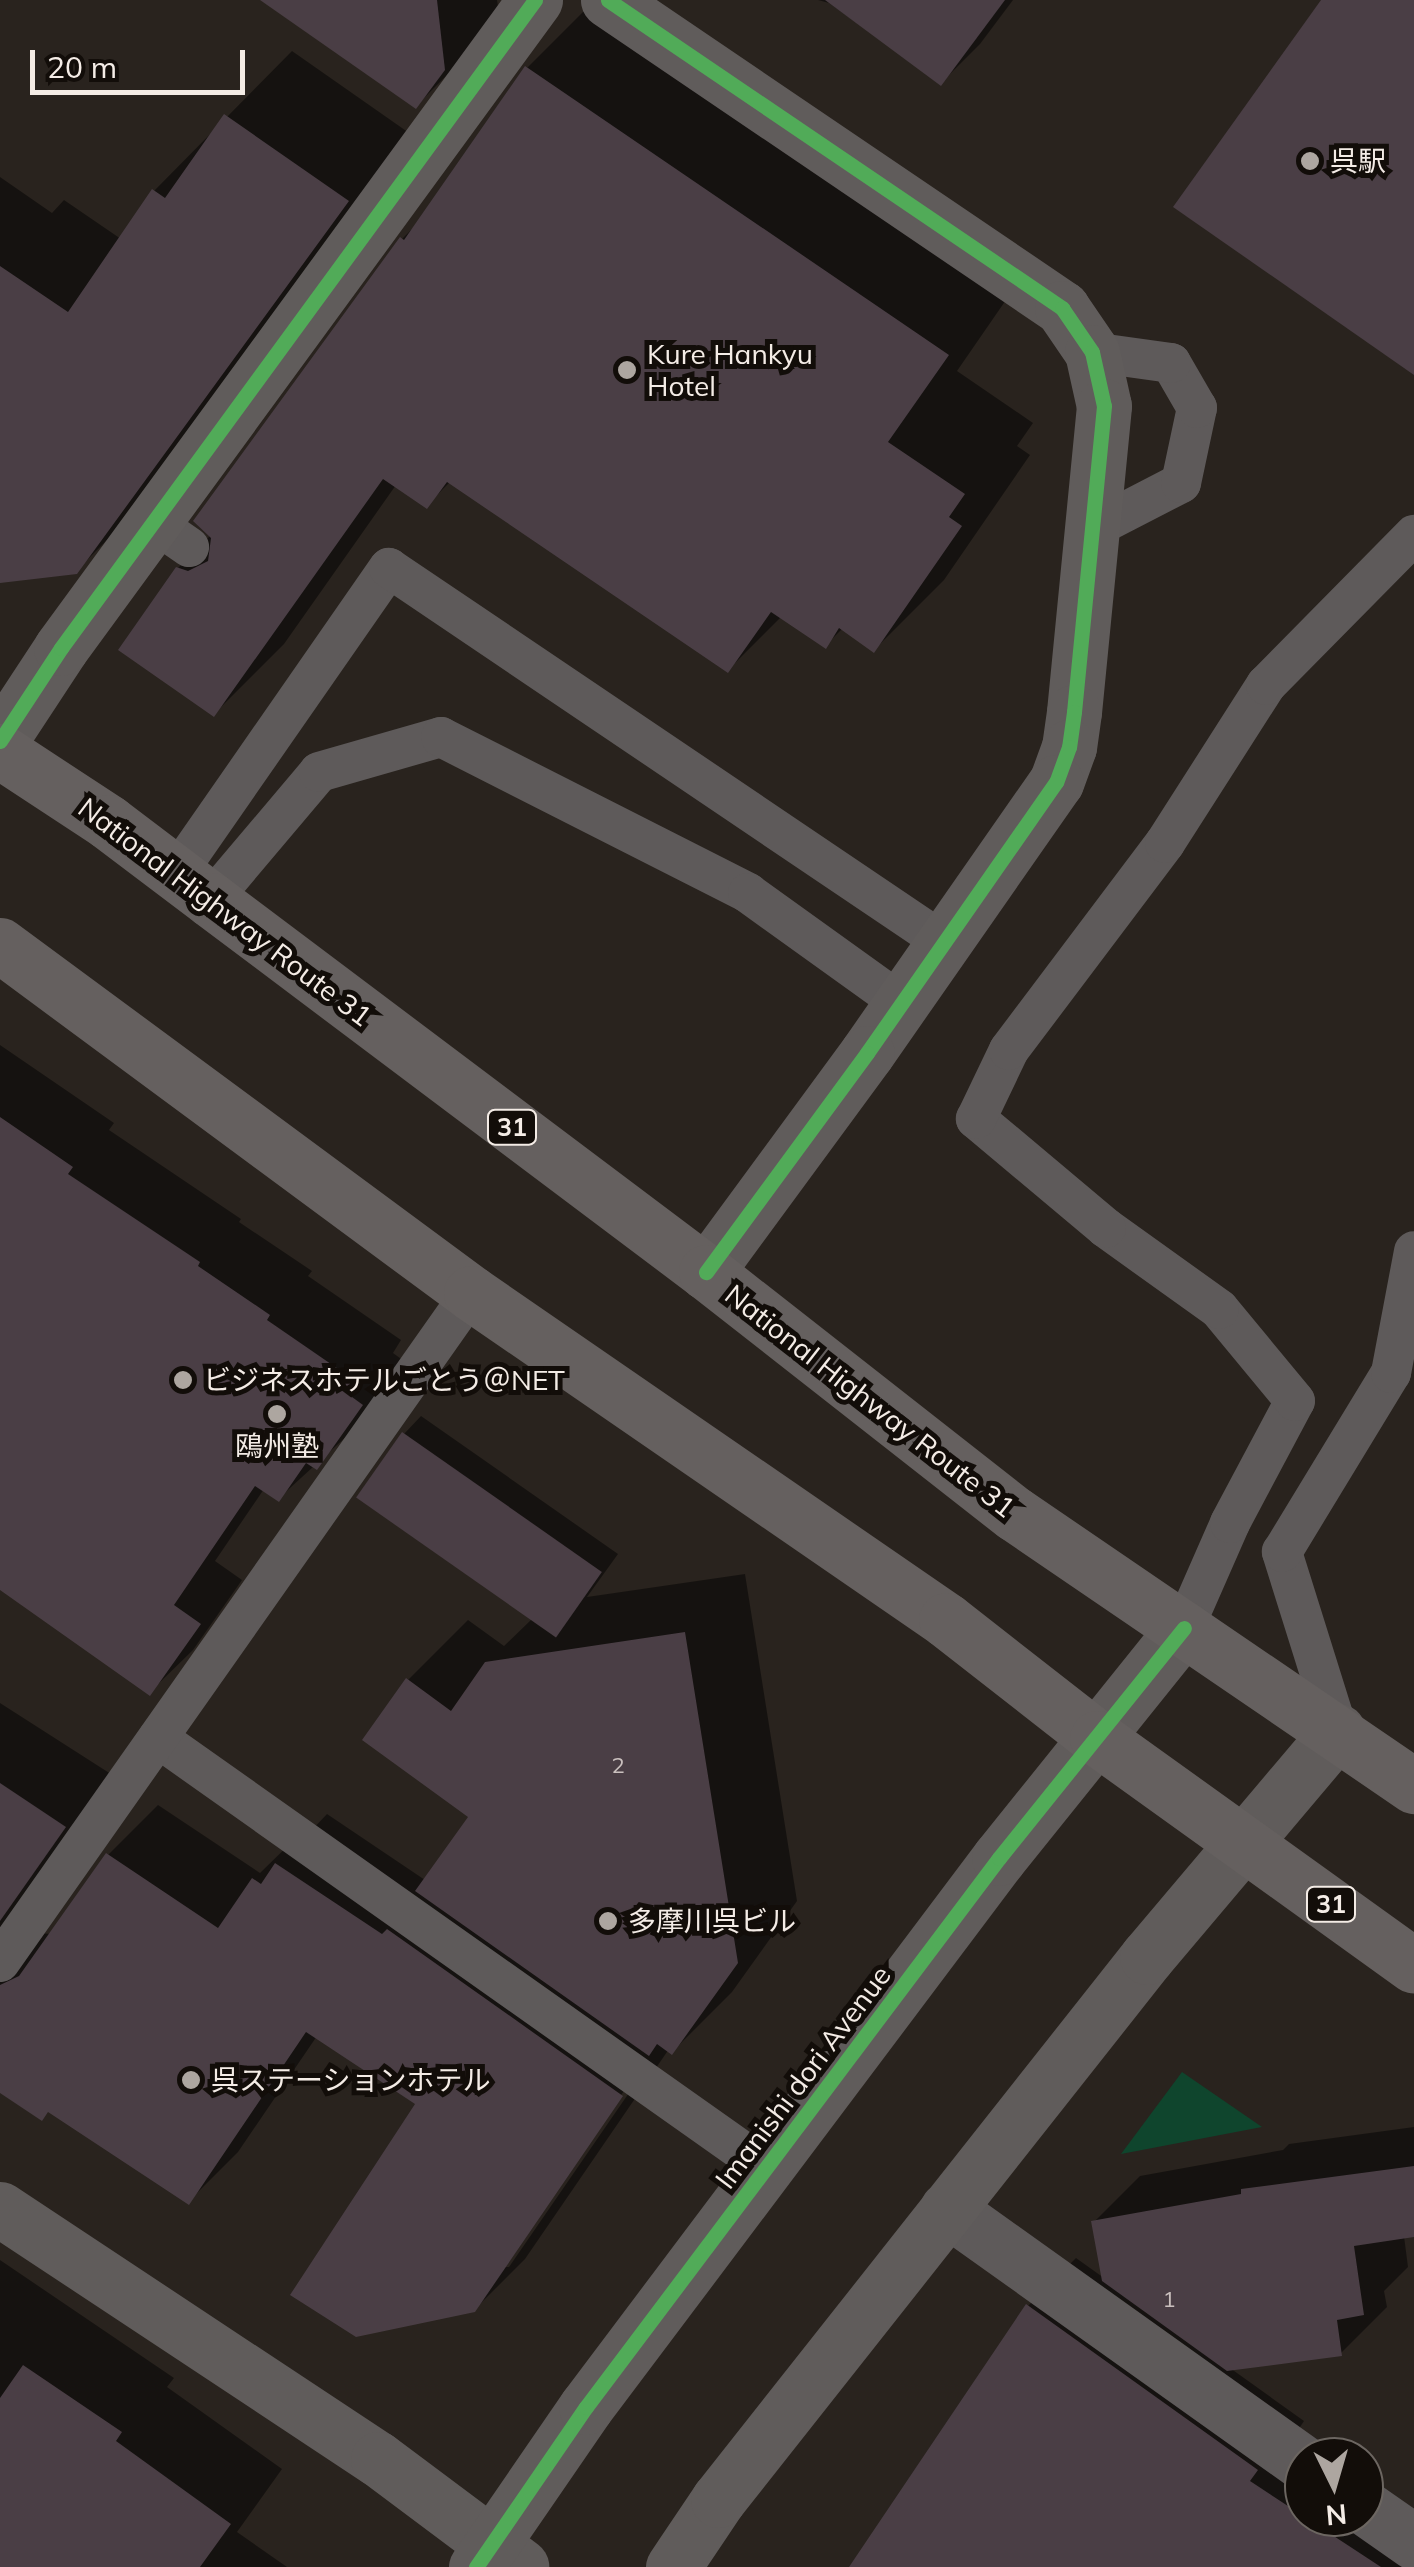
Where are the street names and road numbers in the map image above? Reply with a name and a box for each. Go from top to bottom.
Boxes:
street label: National Highway Route 31 [72,791,378,1033]
road number: 31 [487,1107,537,1147]
street label: National Highway Route 31 [718,1277,1022,1525]
road number: 31 [1306,1884,1356,1924]
street label: Imanishi dori Avenue [708,1959,898,2195]

